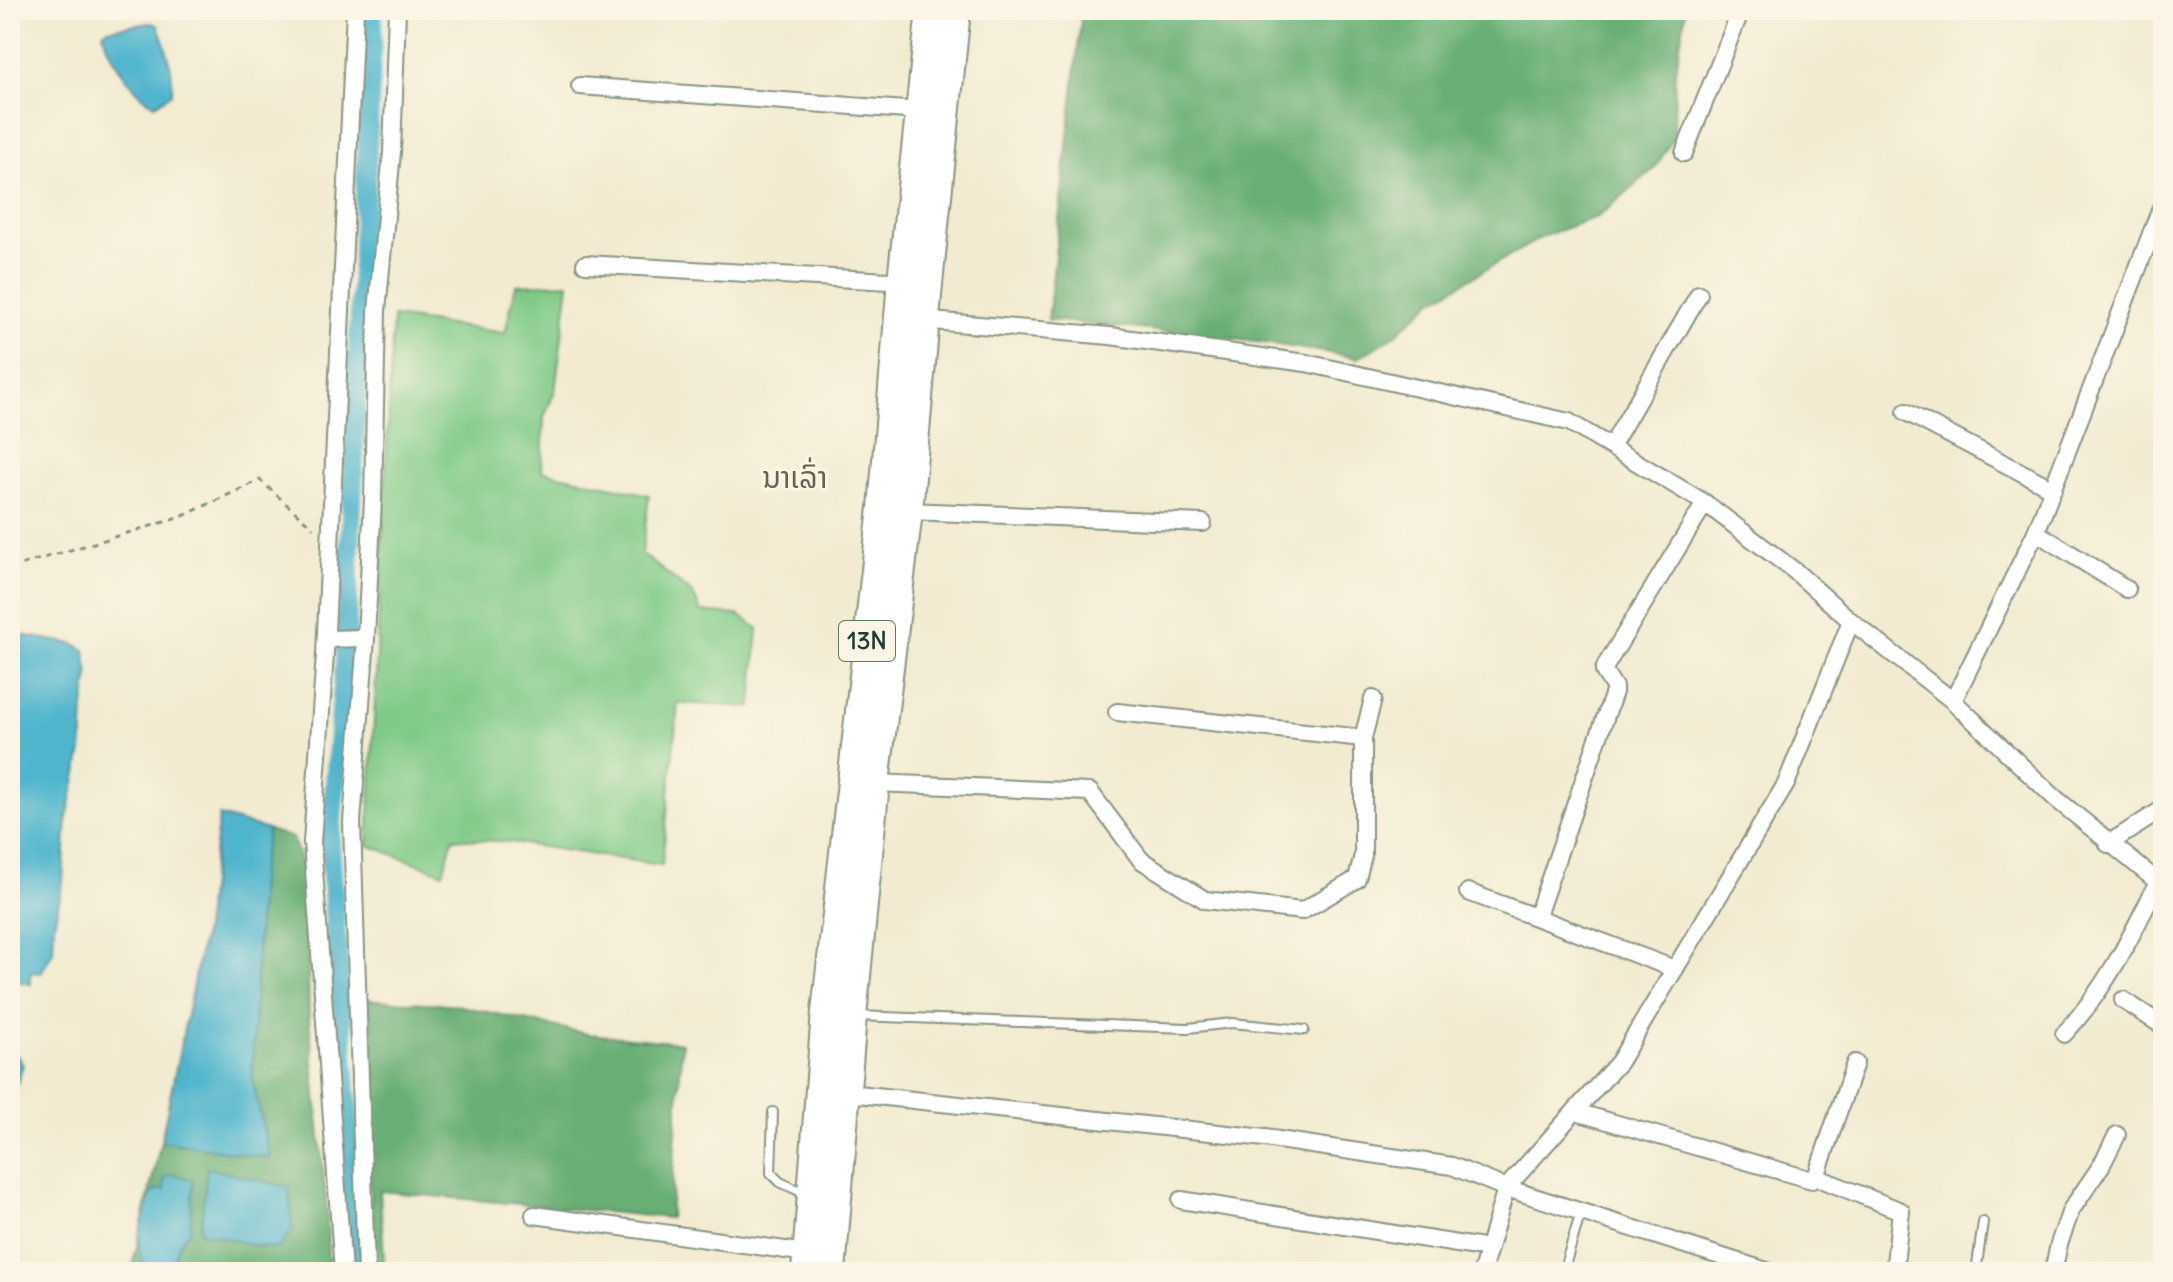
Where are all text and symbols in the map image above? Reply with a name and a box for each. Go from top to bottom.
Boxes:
district label: ນາເລົ່າ [762,457,828,496]
road number: 13N [839,621,895,661]

